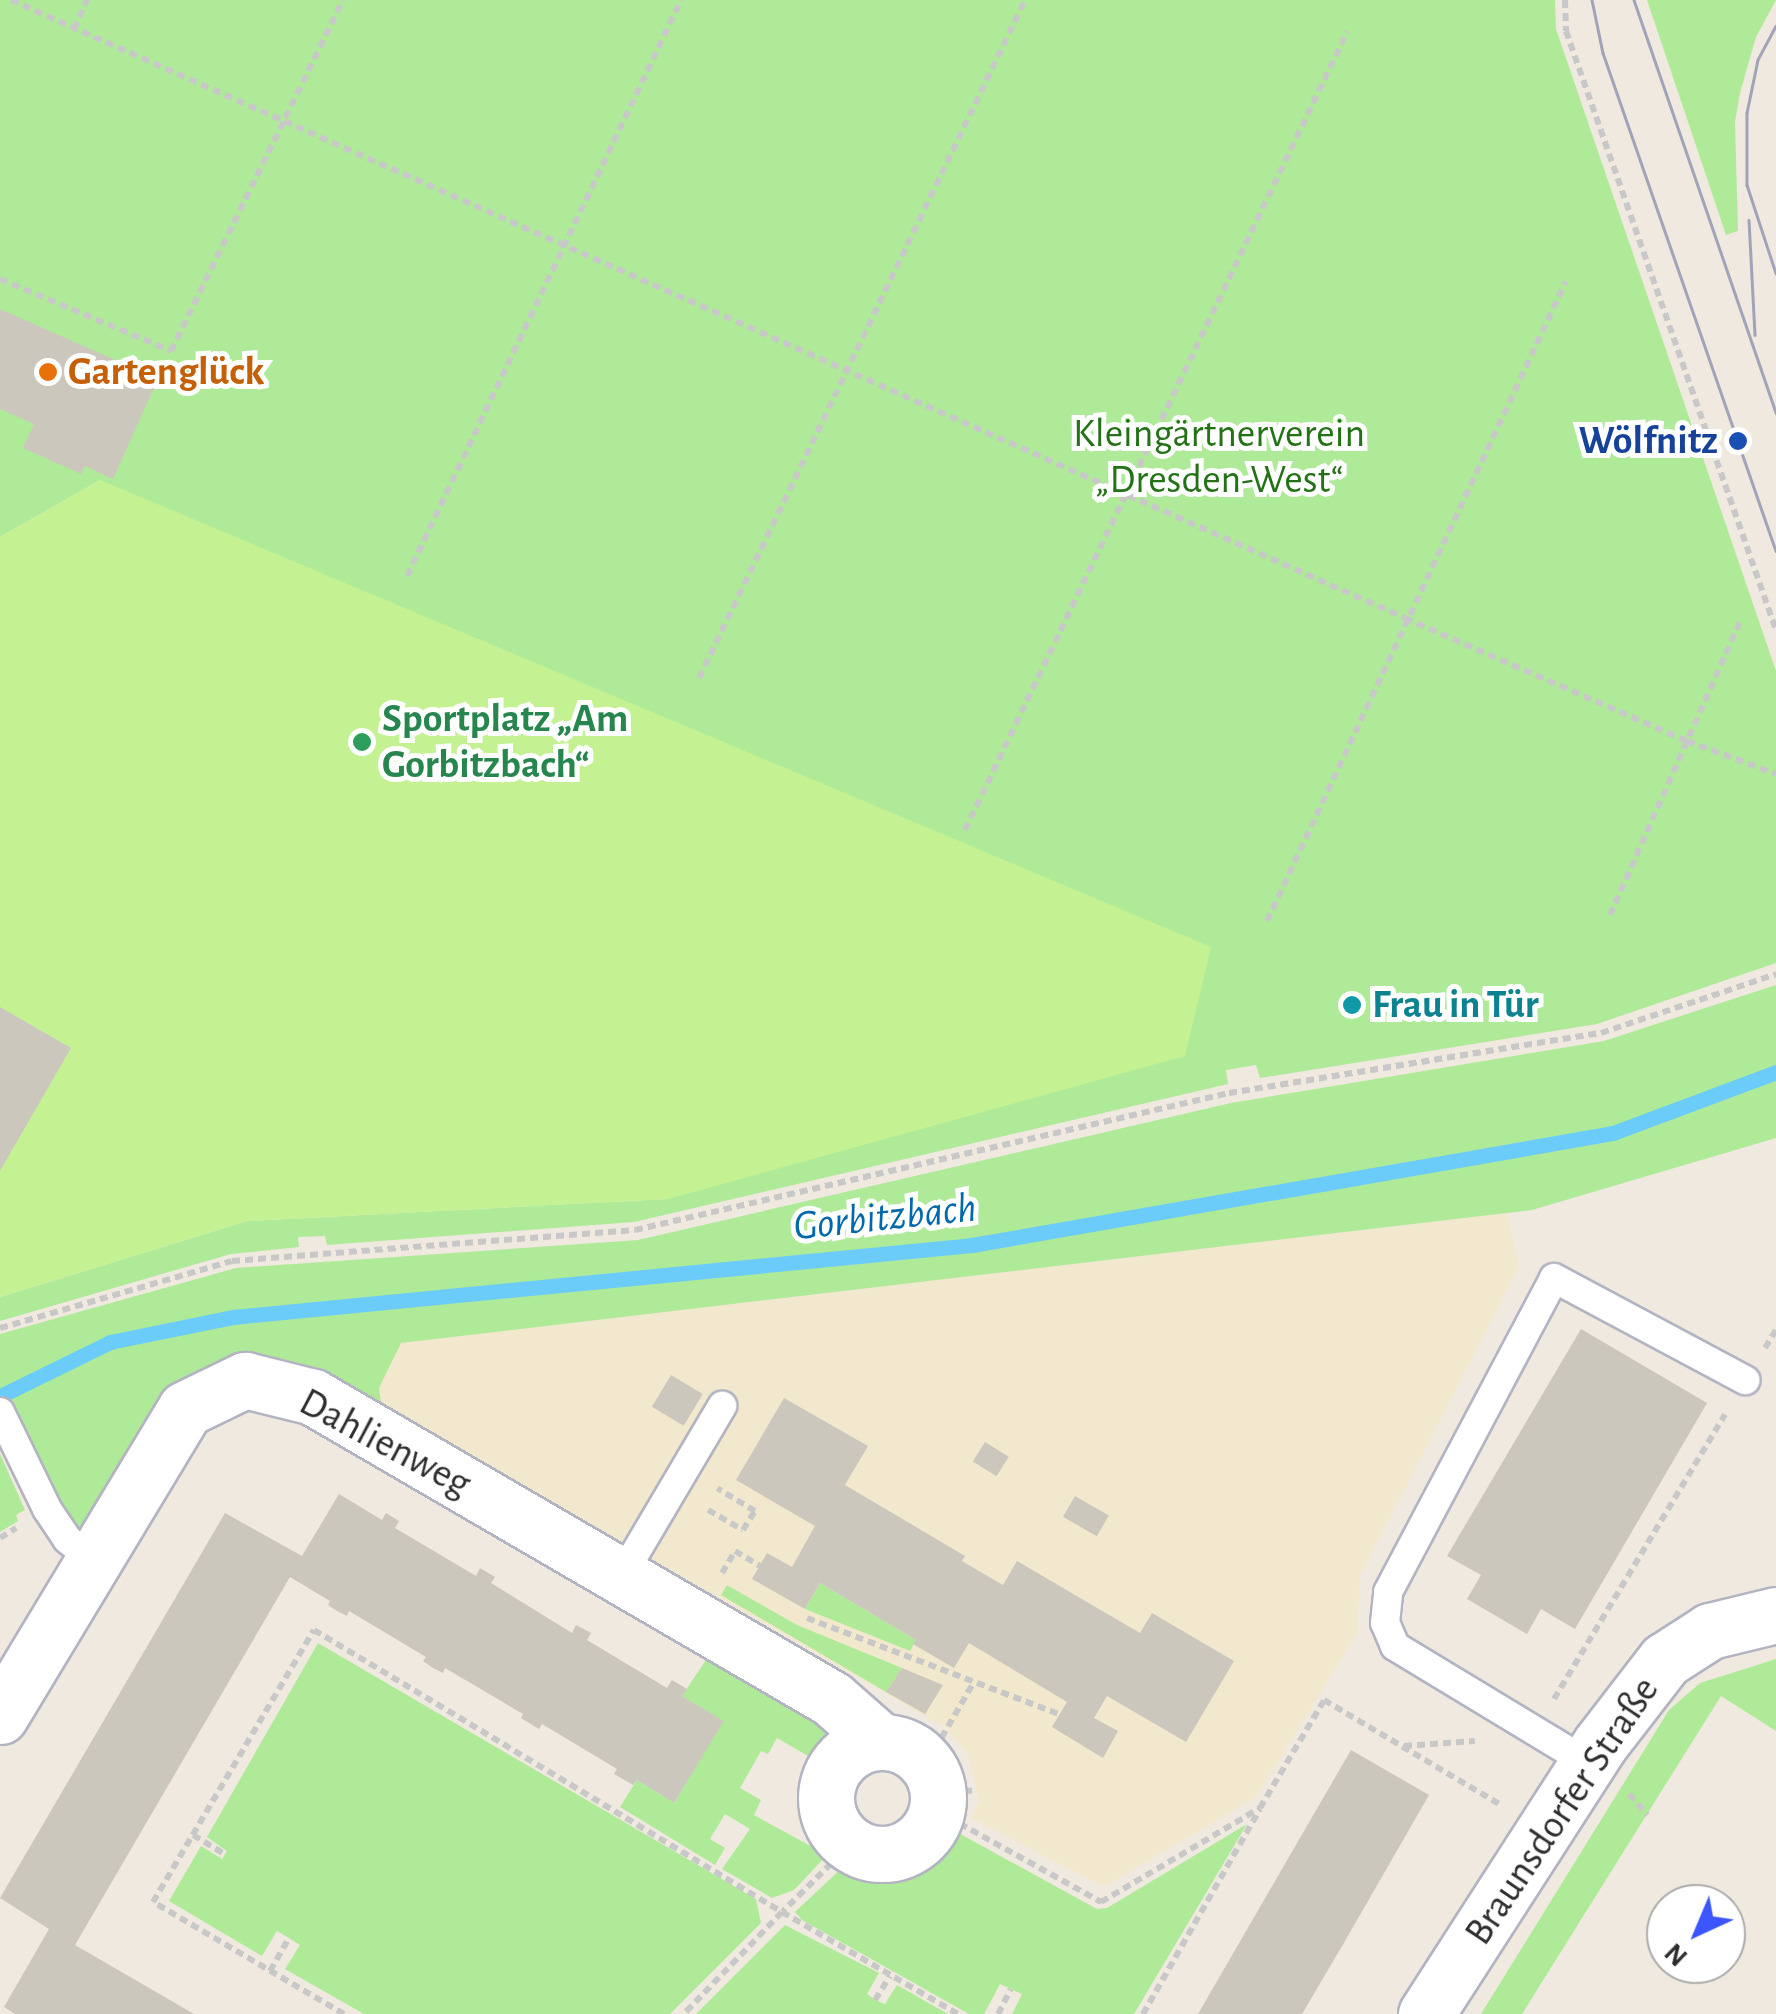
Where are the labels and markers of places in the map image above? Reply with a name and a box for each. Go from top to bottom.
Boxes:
place label: Gartenglück [68,348,264,396]
marker: Gartenglück [37,361,59,383]
place label: Wölfnitz [1578,417,1718,465]
marker: Wölfnitz [1727,430,1749,452]
place label: Sportplatz „Am Gorbitzbach“ [382,695,628,789]
marker: Sportplatz „Am Gorbitzbach“ [351,731,373,753]
place label: Frau in Tür [1372,981,1539,1029]
marker: Frau in Tür [1341,994,1363,1016]

